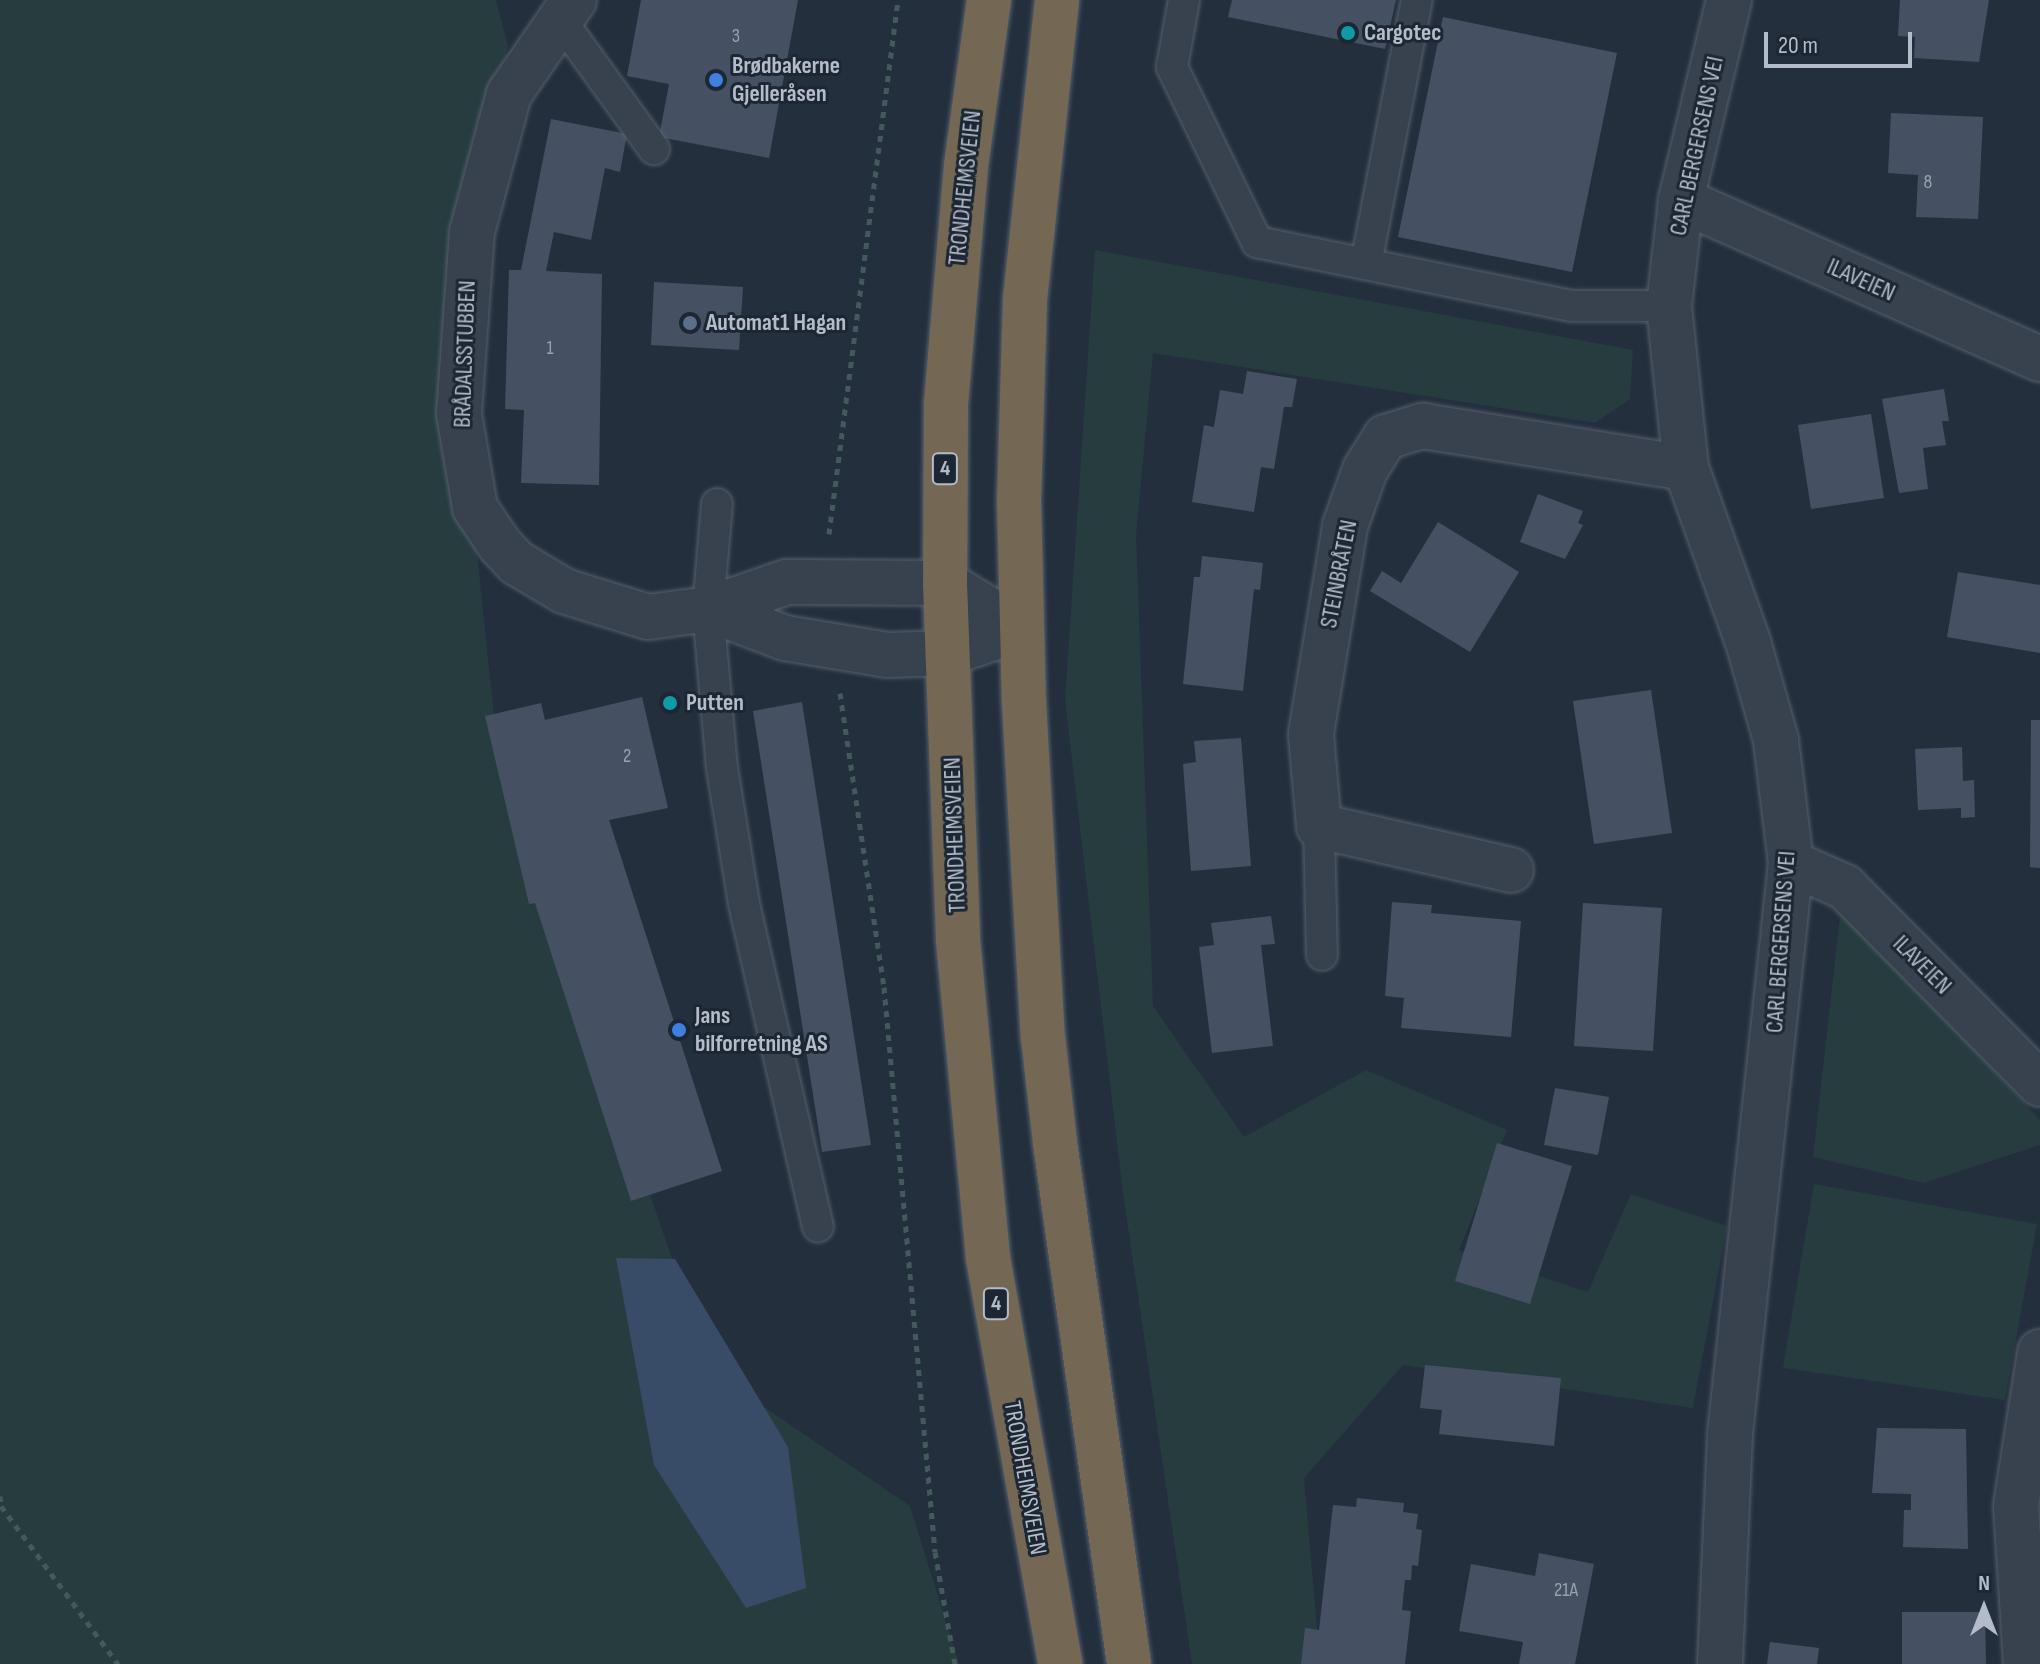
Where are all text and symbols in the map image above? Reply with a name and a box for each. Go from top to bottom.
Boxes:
scale bar [1768,16,1916,66]
place label: Cargotec [1364,19,1441,47]
house number: 3 [732,24,740,48]
marker: Cargotec [1339,24,1357,42]
text: 20 m [1778,31,1818,60]
place label: Brødbakerne Gjelleråsen [732,52,840,108]
street label: CARL BERGERSENS VEI [1664,54,1730,238]
marker: Brødbakerne Gjelleråsen [707,71,725,89]
street label: TRONDHEIMSVEIEN [943,109,987,267]
house number: 8 [1924,170,1932,194]
street label: ILAVEIEN [1823,252,1899,308]
street label: BRÅDALSSTUBBEN [448,280,482,428]
place label: Automat1 Hagan [706,309,846,337]
marker: Automat1 Hagan [681,314,699,332]
house number: 1 [547,336,553,360]
road number: 4 [931,451,959,487]
street label: STEINBRÅTEN [1314,517,1364,631]
place label: Putten [686,689,744,717]
marker: Putten [661,694,679,712]
house number: 2 [623,744,631,768]
street label: TRONDHEIMSVEIEN [938,757,972,913]
street label: CARL BERGERSENS VEI [1760,850,1802,1034]
street label: ILAVEIEN [1887,930,1957,1000]
place label: Jans bilforretning AS [695,1002,828,1058]
marker: Jans bilforretning AS [670,1021,688,1039]
road number: 4 [982,1286,1010,1322]
street label: TRONDHEIMSVEIEN [997,1399,1053,1557]
north arrow [1944,1568,2024,1648]
text: N [1978,1570,1990,1597]
house number: 21A [1554,1578,1578,1602]

